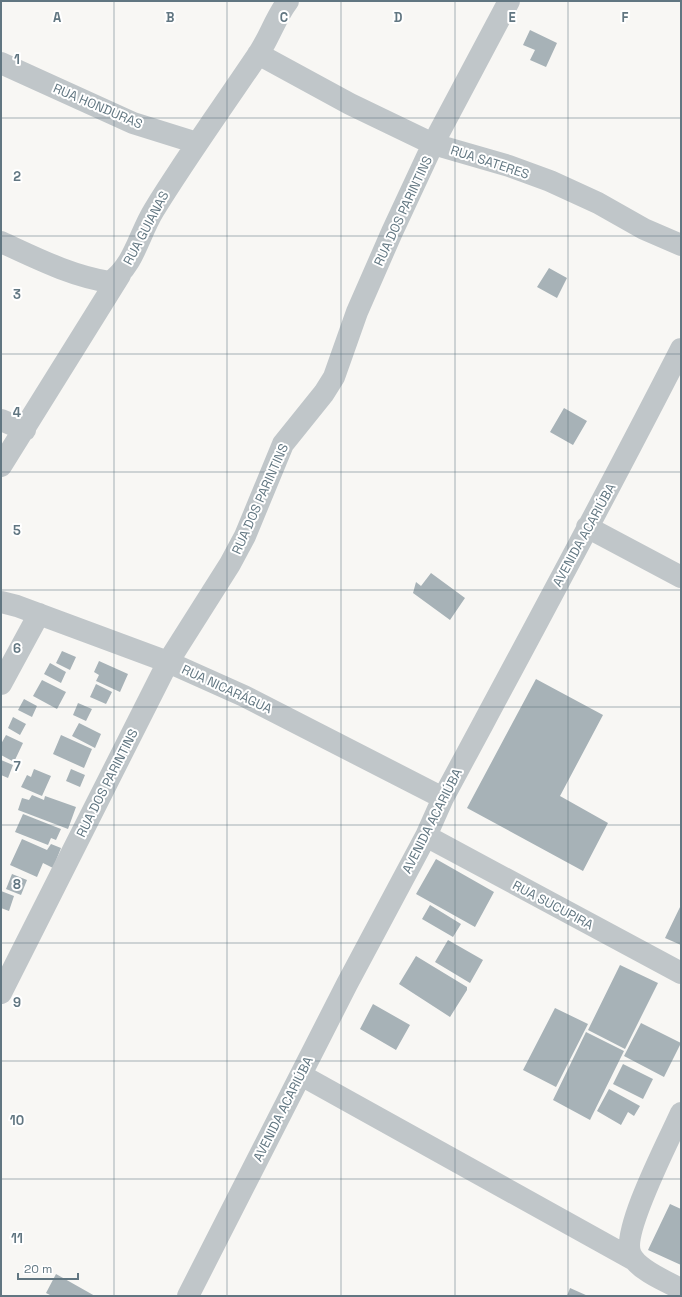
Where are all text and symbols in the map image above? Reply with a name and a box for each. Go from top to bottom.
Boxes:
text: A [53,9,62,26]
text: B [166,9,175,26]
text: C [280,9,288,26]
text: D [394,9,403,26]
text: E [508,9,516,26]
text: F [622,9,629,26]
text: 1 [14,51,20,68]
street label: RUA HONDURAS [51,80,145,132]
street label: RUA SATERES [449,141,531,183]
street label: RUA DOS PARINTINS [370,153,436,269]
text: 2 [13,168,21,185]
street label: RUA GUIANAS [119,188,173,268]
text: 3 [13,286,21,303]
text: 4 [13,404,21,421]
street label: RUA DOS PARINTINS [228,441,292,557]
street label: AVENIDA ACARIÚBA [549,480,619,590]
text: 5 [13,522,21,539]
text: 6 [13,640,21,657]
street label: RUA NICARÁGUA [179,661,275,717]
street label: RUA DOS PARINTINS [72,726,142,840]
text: 7 [13,758,21,775]
street label: AVENIDA ACARIÚBA [398,766,466,876]
text: 8 [13,876,21,893]
street label: RUA SUCUPIRA [510,877,596,933]
text: 9 [13,994,21,1011]
street label: AVENIDA ACARIÚBA [249,1054,317,1164]
text: 10 [10,1112,24,1129]
text: 11 [11,1230,23,1247]
scale bar [18,1255,78,1281]
text: 20 m [24,1261,52,1277]

